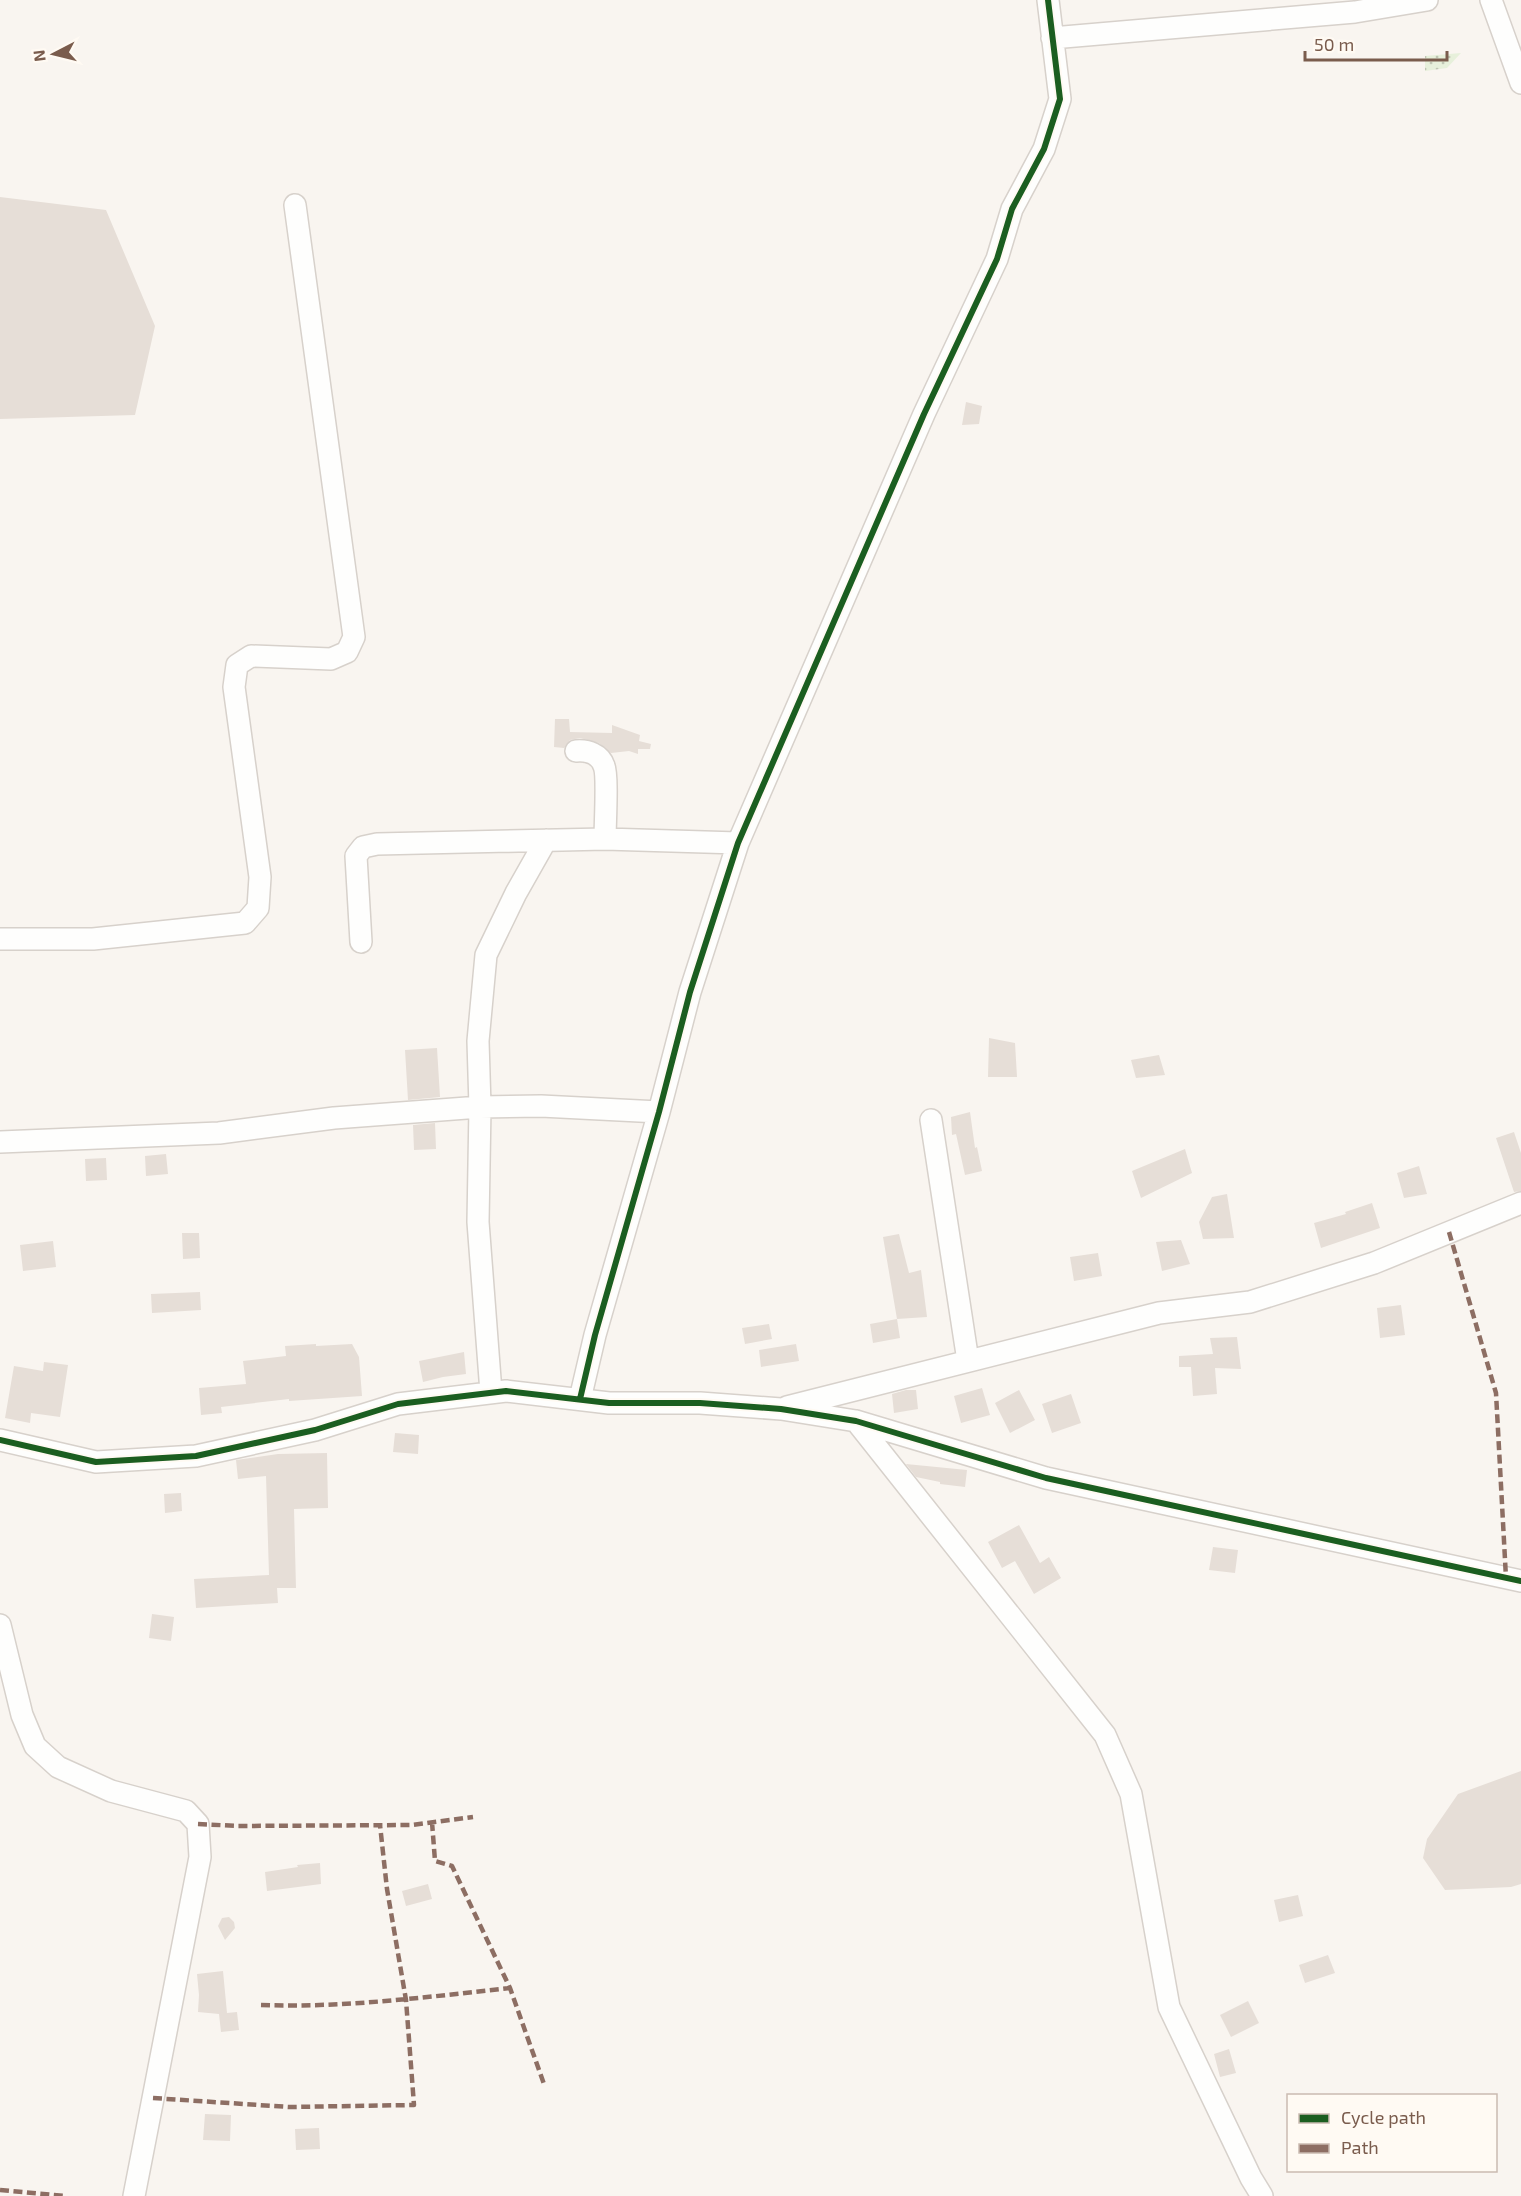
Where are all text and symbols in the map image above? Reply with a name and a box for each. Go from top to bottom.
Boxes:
north arrow [24,24,84,84]
scale bar [1305,24,1448,62]
text: 50 m [1314,33,1354,55]
text: N [28,49,49,63]
legend [1287,2094,1497,2172]
text: Cycle path [1341,2106,1426,2128]
text: Path [1341,2136,1379,2158]

